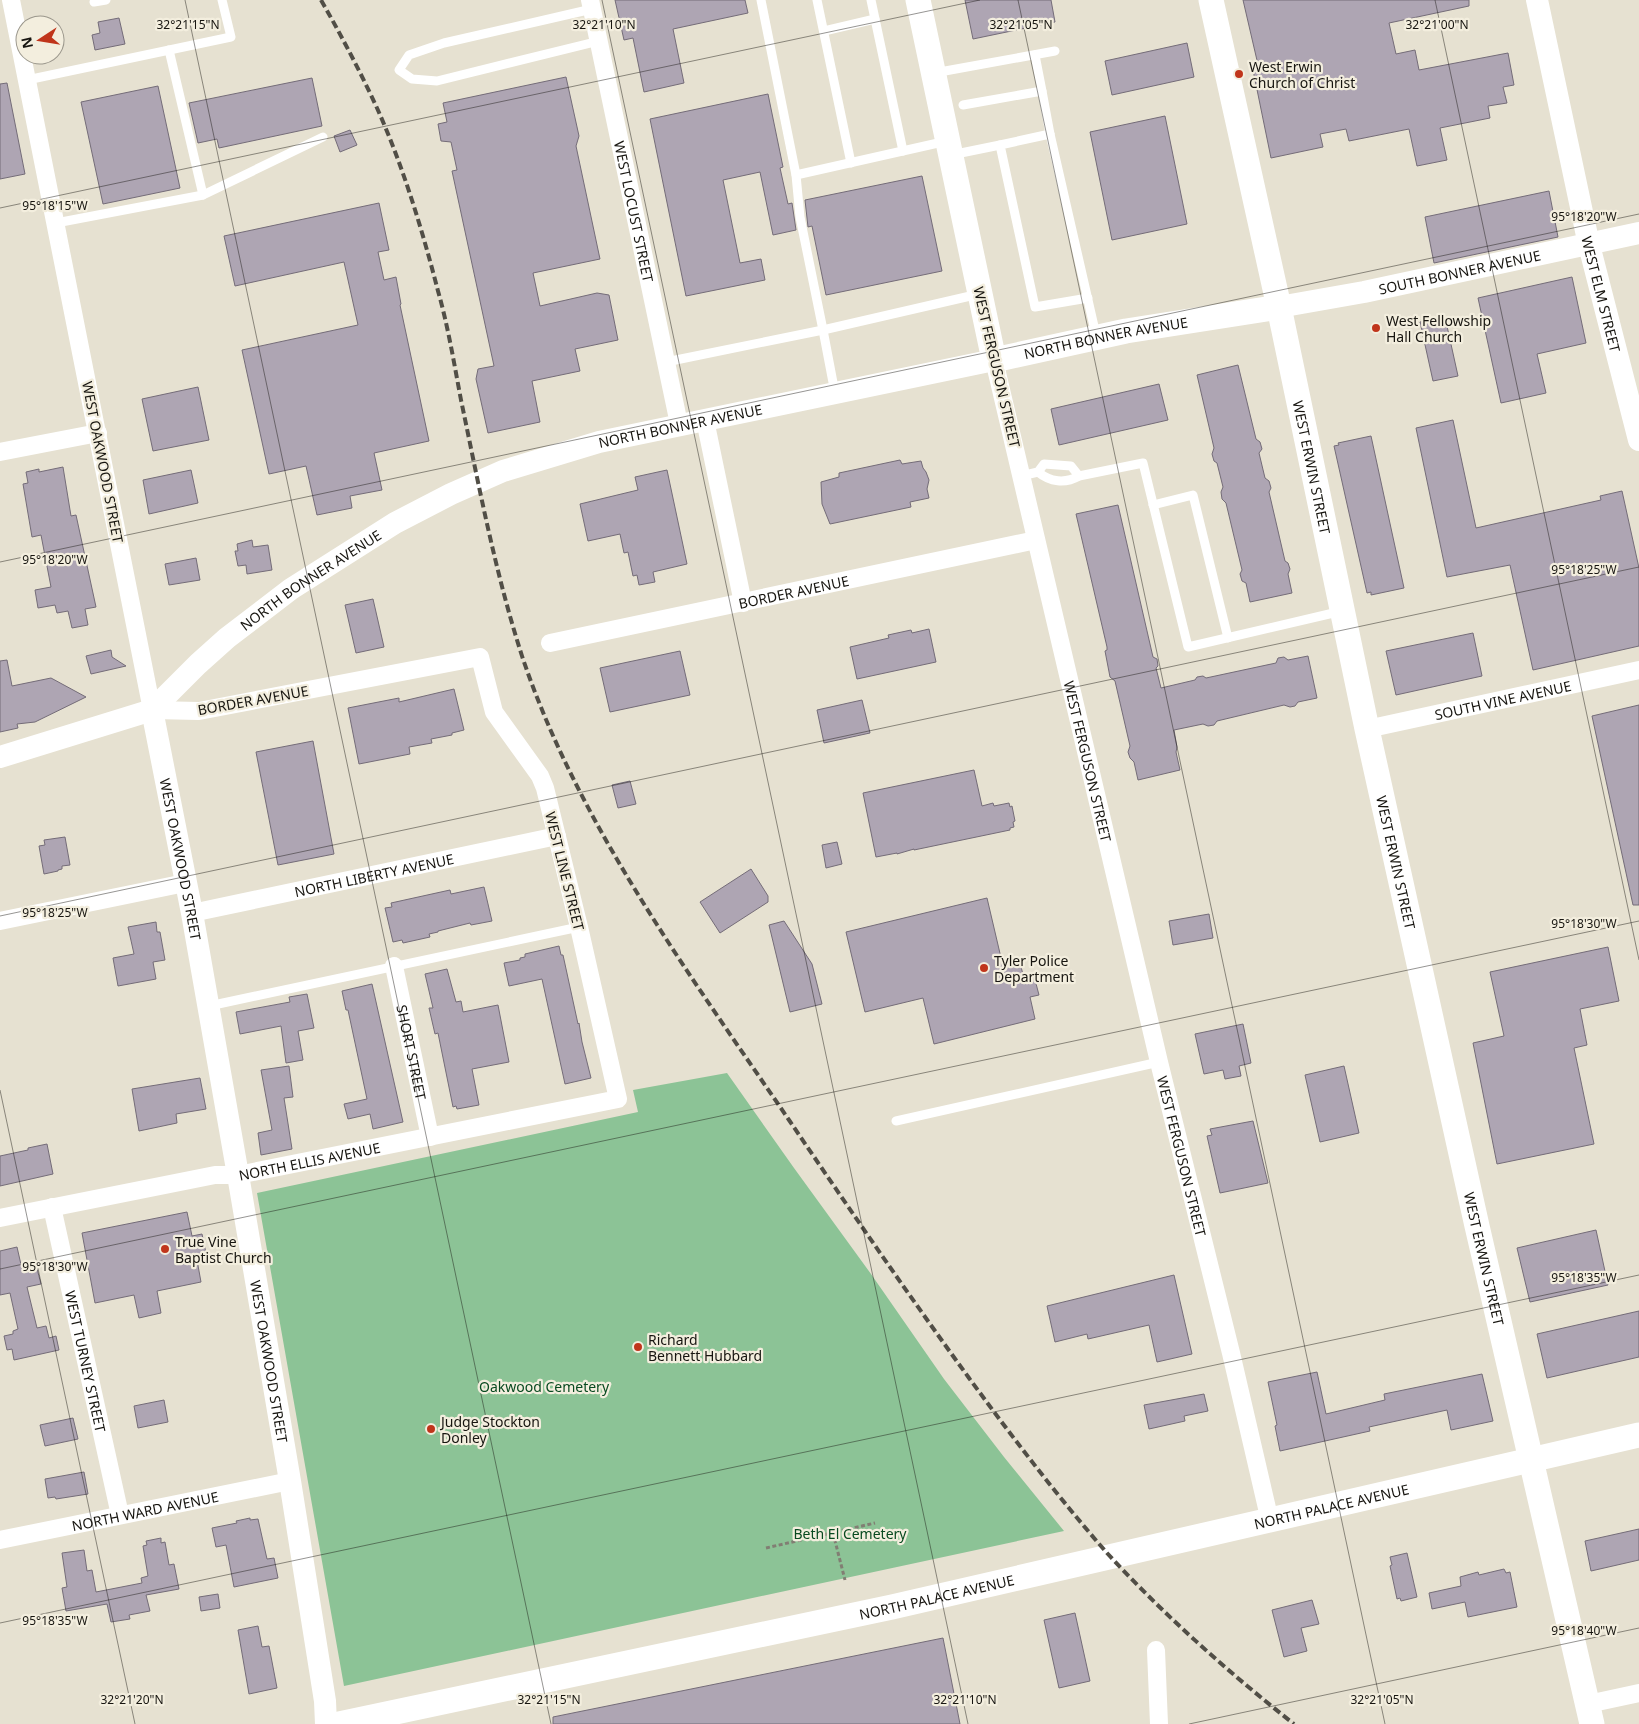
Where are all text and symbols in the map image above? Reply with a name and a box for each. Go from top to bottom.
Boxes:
north arrow [15,15,65,65]
text: 32°21'15"N [156,16,220,33]
text: 32°21'10"N [572,16,636,33]
text: 32°21'05"N [989,16,1053,33]
text: 32°21'00"N [1405,16,1469,33]
text: N [16,35,37,50]
place label: West Erwin Church of Christ [1249,57,1355,92]
marker: West Erwin Church of Christ [1233,68,1245,80]
street label: WEST LOCUST STREET [610,139,658,284]
text: 95°18'15"W [22,197,88,214]
text: 95°18'20"W [1551,208,1617,225]
street label: WEST ELM STREET [1578,234,1626,354]
street label: SOUTH BONNER AVENUE [1377,245,1542,298]
street label: WEST FERGUSON STREET [969,285,1025,450]
place label: West Fellowship Hall Church [1386,311,1491,346]
street label: NORTH BONNER AVENUE [1022,312,1189,363]
marker: West Fellowship Hall Church [1370,322,1382,334]
street label: WEST OAKWOOD STREET [78,380,128,545]
street label: NORTH BONNER AVENUE [597,399,764,451]
street label: WEST ERWIN STREET [1289,399,1336,536]
street label: NORTH BONNER AVENUE [236,525,385,634]
text: 95°18'20"W [22,551,88,568]
text: 95°18'25"W [1551,561,1617,578]
street label: BORDER AVENUE [737,570,851,612]
street label: SOUTH VINE AVENUE [1433,675,1573,724]
street label: WEST FERGUSON STREET [1060,679,1116,844]
street label: BORDER AVENUE [196,681,310,719]
street label: WEST OAKWOOD STREET [156,777,206,942]
street label: WEST ERWIN STREET [1373,794,1421,931]
street label: WEST LINE STREET [541,810,589,932]
street label: NORTH LIBERTY AVENUE [293,849,455,901]
text: 95°18'25"W [22,904,88,921]
text: 95°18'30"W [1551,915,1617,932]
place label: Tyler Police Department [994,951,1074,986]
marker: Tyler Police Department [978,962,990,974]
street label: SHORT STREET [393,1003,431,1102]
street label: WEST FERGUSON STREET [1153,1074,1211,1238]
street label: NORTH ELLIS AVENUE [237,1137,382,1184]
street label: WEST ERWIN STREET [1460,1190,1509,1327]
place label: True Vine Baptist Church [175,1232,272,1267]
marker: True Vine Baptist Church [159,1243,171,1255]
text: 95°18'30"W [22,1258,88,1275]
text: 95°18'35"W [1551,1269,1617,1286]
street label: WEST OAKWOOD STREET [247,1279,293,1444]
street label: WEST TURNEY STREET [61,1289,111,1434]
place label: Richard Bennett Hubbard [648,1330,762,1365]
marker: Richard Bennett Hubbard [632,1341,644,1353]
park label: Oakwood Cemetery [479,1377,610,1396]
place label: Judge Stockton Donley [439,1412,540,1447]
marker: Judge Stockton Donley [425,1423,437,1435]
street label: NORTH PALACE AVENUE [1252,1479,1411,1533]
street label: NORTH WARD AVENUE [70,1486,220,1535]
park label: Beth El Cemetery [794,1524,907,1543]
street label: NORTH PALACE AVENUE [857,1570,1016,1623]
text: 95°18'35"W [22,1612,88,1629]
text: 95°18'40"W [1551,1622,1617,1639]
text: 32°21'20"N [100,1691,164,1708]
text: 32°21'15"N [517,1691,581,1708]
text: 32°21'10"N [933,1691,997,1708]
text: 32°21'05"N [1350,1691,1414,1708]

